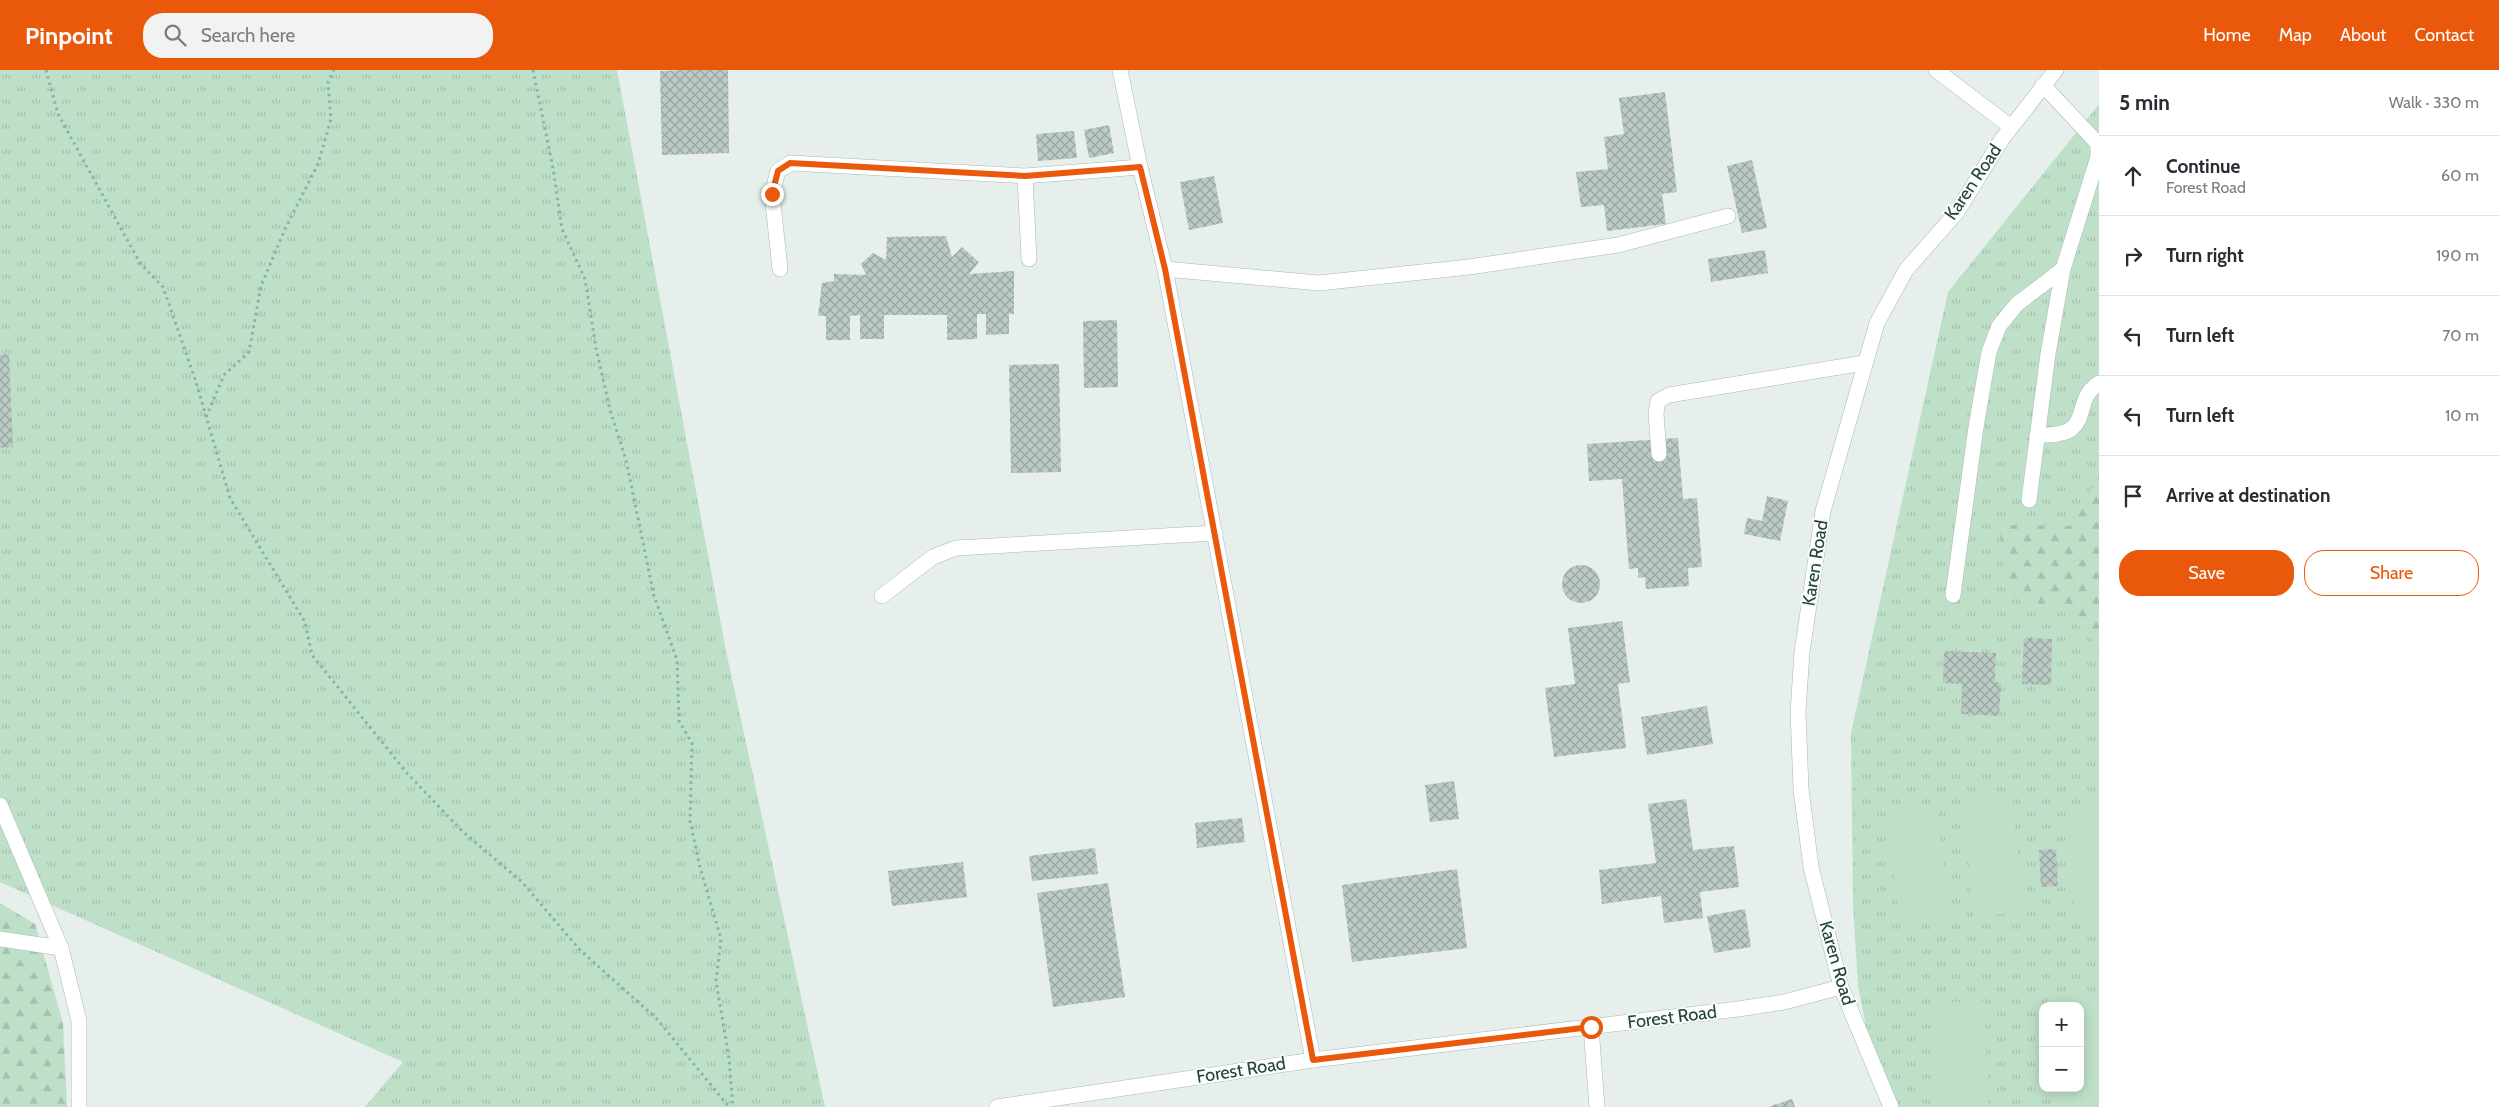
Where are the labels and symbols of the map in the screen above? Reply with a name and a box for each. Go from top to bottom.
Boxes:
street label: Karen Road [1940,140,2006,224]
route end [761,183,784,206]
street label: Karen Road [1797,518,1833,608]
street label: Karen Road [1814,918,1860,1008]
street label: Forest Road [1626,1001,1718,1033]
route start [1580,1016,1603,1039]
street label: Forest Road [1195,1052,1287,1088]

